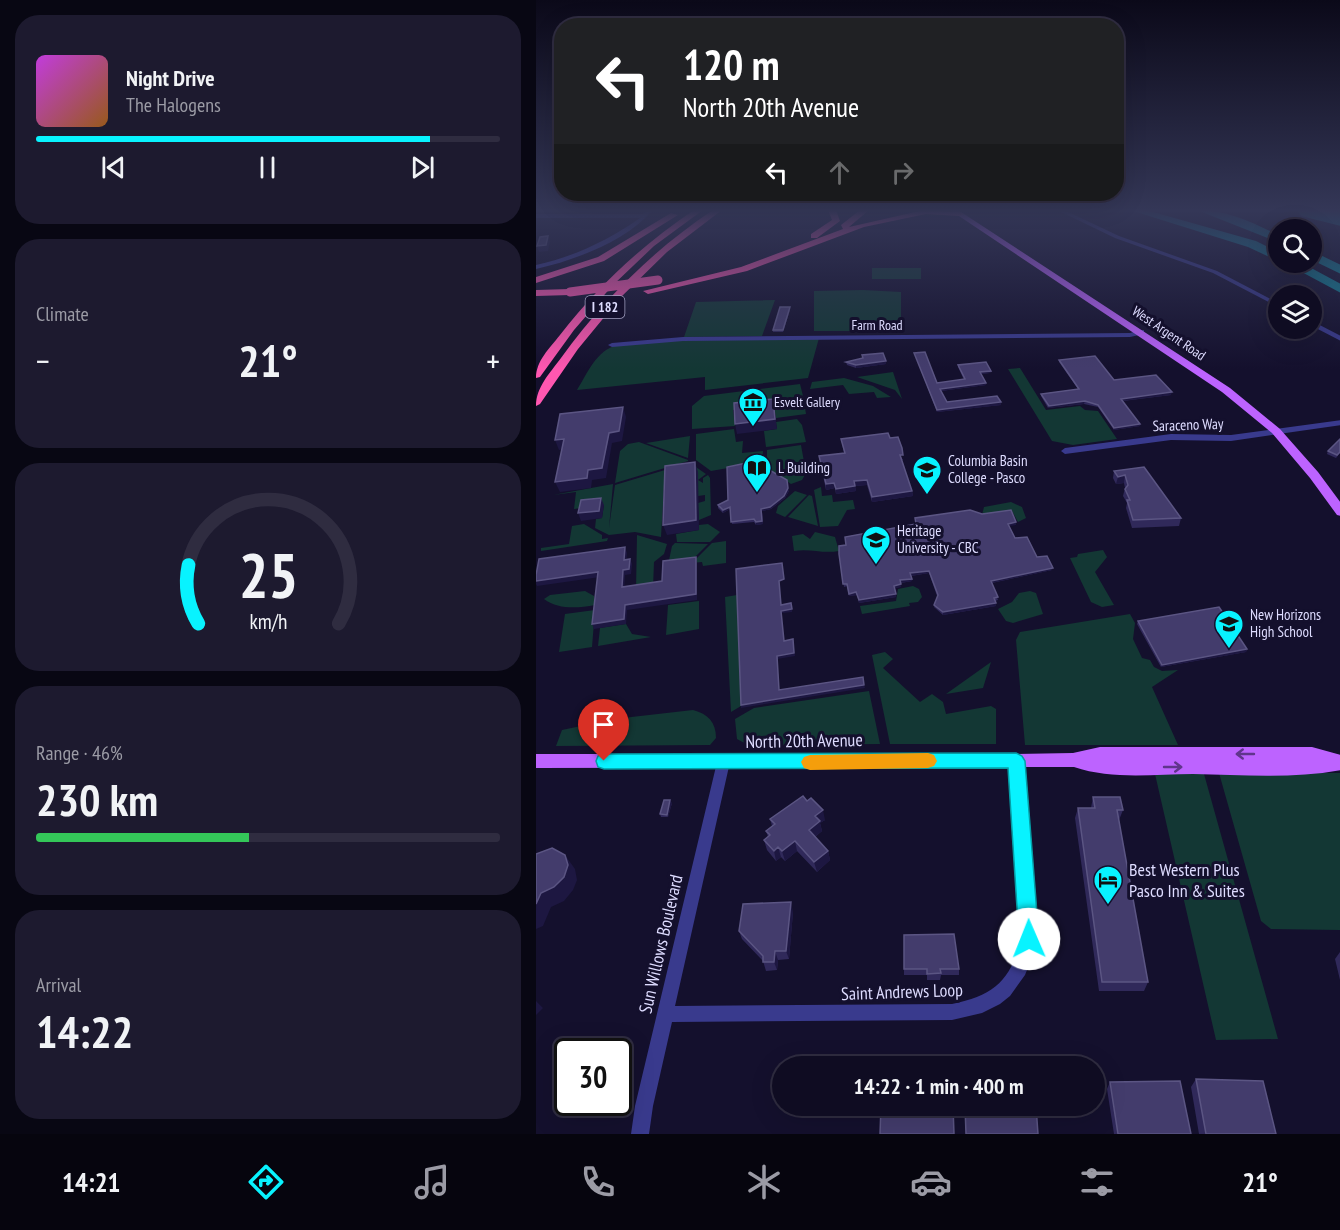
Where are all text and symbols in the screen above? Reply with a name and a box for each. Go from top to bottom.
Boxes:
text: 120 m [683,37,780,92]
icon: left [584,42,662,120]
text: Night Drive [126,64,215,92]
text: North 20th Avenue [683,90,859,124]
text: The Halogens [126,92,221,118]
icon: previous [97,151,130,184]
icon: pause [251,151,284,184]
icon: next [406,151,439,184]
icon: left [760,156,793,189]
icon: ahead [823,156,856,189]
icon: right [886,156,919,189]
map controls [1268,219,1322,339]
button: search [1268,219,1322,273]
button: layers [1268,285,1322,339]
road number: I 182 [586,296,624,318]
text: Climate [36,301,89,327]
street label: West Argent Road [1129,302,1209,364]
street label: Farm Road [851,316,903,334]
text: 21° [238,331,298,389]
text: − [36,339,50,382]
text: + [486,339,500,382]
museum icon: Esvelt Gallery [737,386,769,428]
place label: Esvelt Gallery [774,393,841,411]
street label: Saraceno Way [1152,414,1224,435]
place label: Columbia Basin College - Pasco [948,451,1028,487]
library icon: L Building [741,452,773,494]
school or university icon: Columbia Basin College - Pasco [911,454,943,496]
place label: L Building [778,458,830,477]
place label: Heritage University - CBC [897,521,979,557]
school or university icon: Heritage University - CBC [860,524,892,566]
text: 25 [238,534,298,615]
place label: New Horizons High School [1250,605,1321,641]
text: km/h [249,607,287,635]
school or university icon: New Horizons High School [1213,608,1245,650]
pin [578,699,629,761]
icon: arrive [587,708,620,741]
street label: North 20th Avenue [745,728,863,753]
text: Range · 46% [36,740,123,766]
one-way arrow [1235,748,1255,760]
one-way arrow [1162,761,1182,773]
text: 230 km [36,770,158,828]
place label: Best Western Plus Pasco Inn & Suites [1129,858,1245,902]
hotel icon: Best Western Plus Pasco Inn & Suites [1092,864,1124,906]
street label: Sun Willows Boulevard [633,872,688,1016]
position arrow [997,907,1061,971]
text: Arrival [36,972,81,998]
street label: Saint Andrews Loop [841,978,964,1005]
text: 14:22 [36,1002,133,1060]
speed limit sign: 30 [554,1038,632,1116]
text: 14:22 · 1 min · 400 m [853,1072,1024,1100]
icon: directions [245,1161,287,1203]
icon: music [411,1161,453,1203]
icon: phone [577,1161,619,1203]
icon: climate [743,1161,785,1203]
icon: car [910,1161,952,1203]
icon: filters [1076,1161,1118,1203]
text: 14:21 [62,1165,121,1199]
text: 21° [1242,1165,1278,1199]

